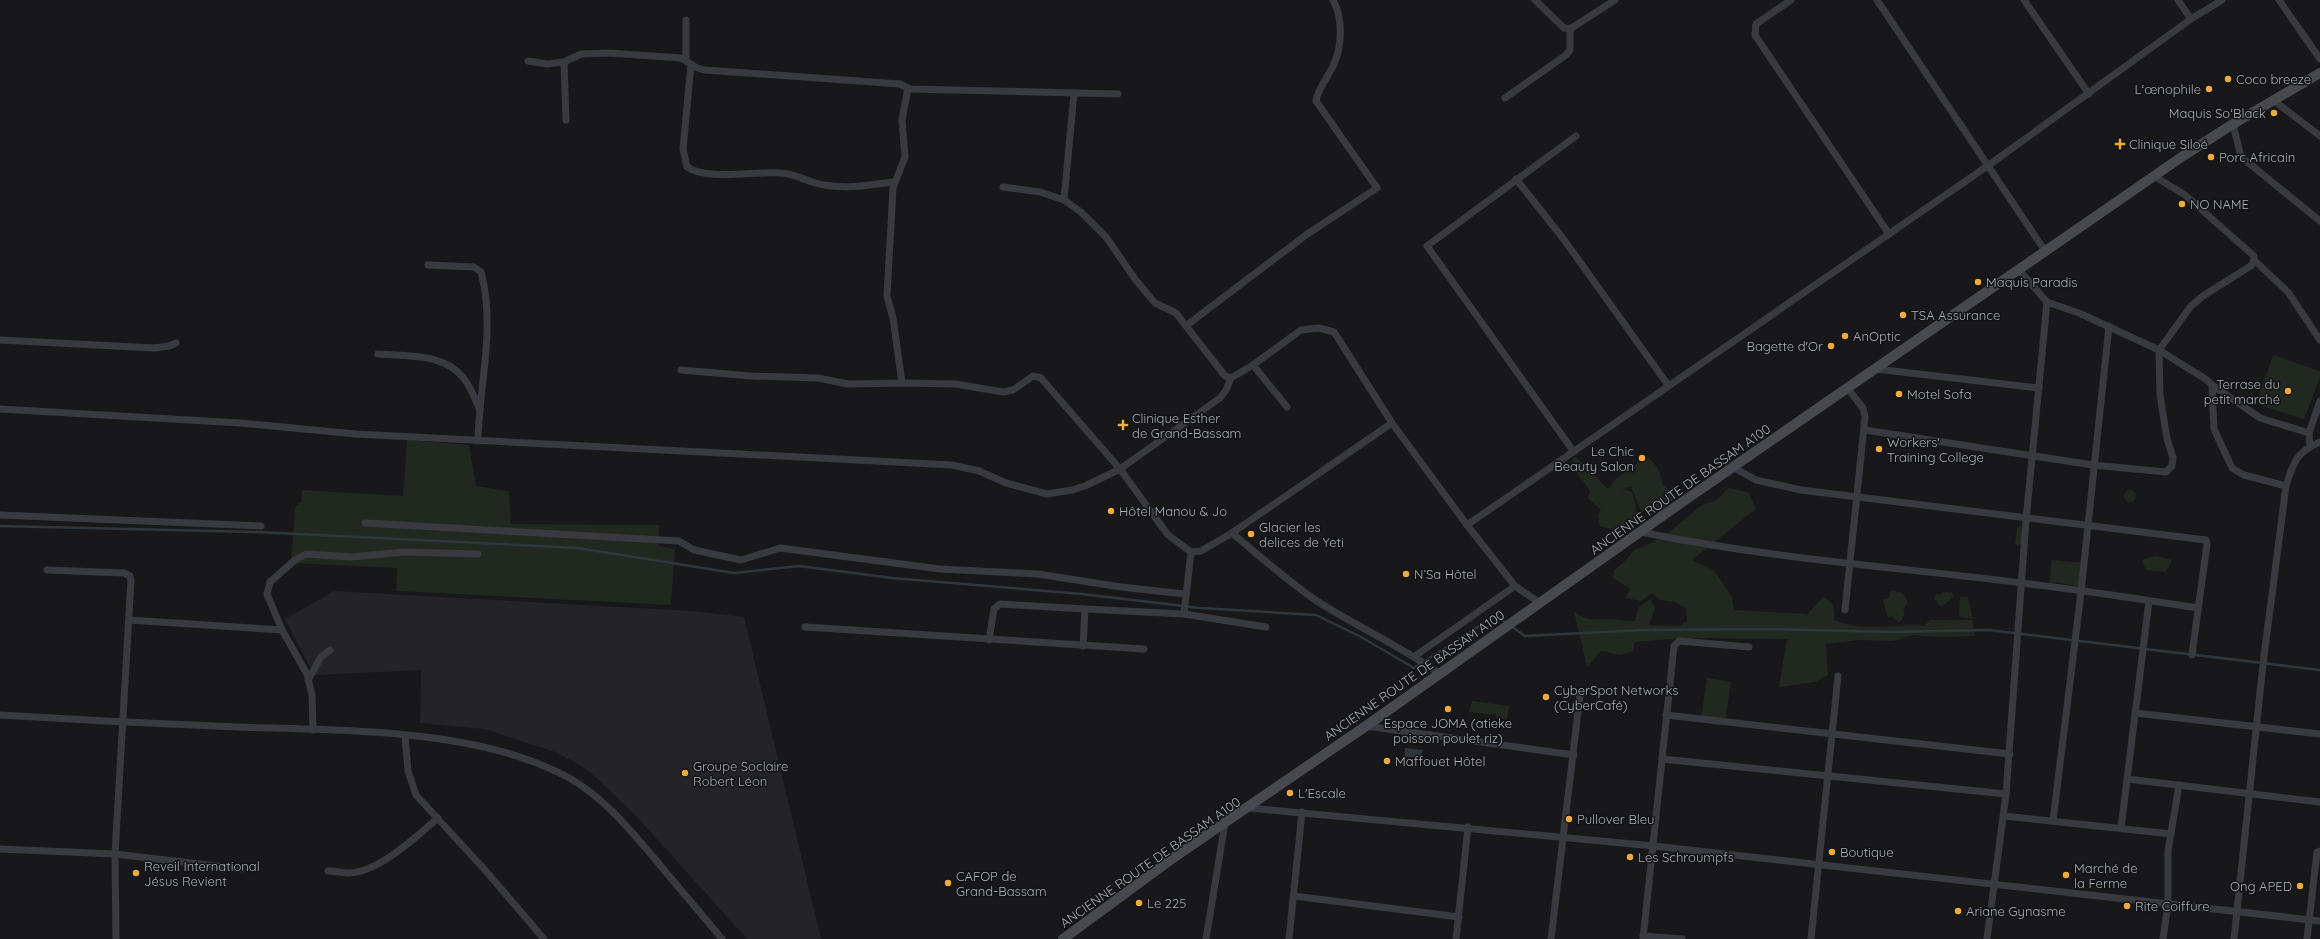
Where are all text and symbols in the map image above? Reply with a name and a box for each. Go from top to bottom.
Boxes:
place label: Coco breeze [2236,71,2311,87]
marker: Coco breeze [2223,74,2233,84]
place label: L‘œnophile [2135,81,2201,97]
marker: L‘œnophile [2204,84,2214,94]
place label: Maquis So‘Black [2169,105,2266,121]
marker: Maquis So‘Black [2269,108,2279,118]
place label: Clinique Siloé [2129,136,2208,152]
marker: Clinique Siloé [2114,138,2126,150]
place label: Porc Africain [2219,149,2295,165]
marker: Porc Africain [2206,152,2216,162]
place label: NO NAME [2190,196,2249,212]
marker: NO NAME [2177,199,2187,209]
place label: Maquis Paradis [1986,274,2077,290]
marker: Maquis Paradis [1973,277,1983,287]
place label: TSA Assurance [1911,307,2000,323]
marker: TSA Assurance [1898,310,1908,320]
place label: AnOptic [1853,328,1901,344]
marker: AnOptic [1840,331,1850,341]
place label: Bagette d'Or [1746,338,1823,354]
marker: Bagette d'Or [1826,341,1836,351]
place label: Terrase du petit marché [2204,376,2280,407]
place label: Motel Sofa [1907,386,1972,402]
marker: Terrase du petit marché [2283,386,2293,396]
marker: Motel Sofa [1894,389,1904,399]
place label: Clinique Esther de Grand-Bassam [1132,410,1241,441]
marker: Clinique Esther de Grand-Bassam [1117,419,1129,431]
street label: ANCIENNE ROUTE DE BASSAM A100 [1587,420,1774,558]
place label: Workers' Training College [1887,434,1984,465]
place label: Le Chic Beauty Salon [1554,443,1634,474]
marker: Workers' Training College [1874,444,1884,454]
marker: Le Chic Beauty Salon [1637,453,1647,463]
place label: Hôtel Manou & Jo [1119,503,1227,519]
marker: Hôtel Manou & Jo [1106,506,1116,516]
place label: Glacier les delices de Yeti [1259,519,1344,550]
marker: Glacier les delices de Yeti [1246,529,1256,539]
place label: N’Sa Hôtel [1414,566,1477,582]
marker: N’Sa Hôtel [1401,569,1411,579]
street label: ANCIENNE ROUTE DE BASSAM A100 [1321,606,1508,744]
place label: CyberSpot Networks (CyberCafé) [1554,682,1678,713]
marker: CyberSpot Networks (CyberCafé) [1541,692,1551,702]
marker: Espace JOMA (atieke poisson poulet riz) [1443,704,1453,714]
place label: Espace JOMA (atieke poisson poulet riz) [1384,715,1512,746]
place label: Maffouet Hôtel [1395,753,1485,769]
marker: Maffouet Hôtel [1382,756,1392,766]
place label: Groupe Soclaire Robert Léon [693,758,788,789]
marker: Groupe Soclaire Robert Léon [680,768,690,778]
place label: L'Escale [1298,785,1346,801]
marker: L'Escale [1285,788,1295,798]
street label: ANCIENNE ROUTE DE BASSAM A100 [1057,793,1244,931]
place label: Pullover Bleu [1577,811,1654,827]
marker: Pullover Bleu [1564,814,1574,824]
place label: Boutique [1840,844,1894,860]
marker: Boutique [1827,847,1837,857]
place label: Les Schroumpfs [1638,849,1734,865]
marker: Les Schroumpfs [1625,852,1635,862]
place label: Reveil International Jésus Revient [144,858,260,889]
place label: Marché de la Ferme [2074,860,2138,891]
marker: Reveil International Jésus Revient [131,868,141,878]
place label: CAFOP de Grand-Bassam [956,868,1047,899]
marker: Marché de la Ferme [2061,870,2071,880]
marker: CAFOP de Grand-Bassam [943,878,953,888]
place label: Ong APED [2230,878,2292,894]
marker: Ong APED [2295,881,2305,891]
place label: Le 225 [1147,895,1186,911]
marker: Le 225 [1134,898,1144,908]
place label: Rite Coiffure [2135,898,2210,914]
marker: Rite Coiffure [2122,901,2132,911]
place label: Ariane Gynasme [1966,903,2066,919]
marker: Ariane Gynasme [1953,906,1963,916]

